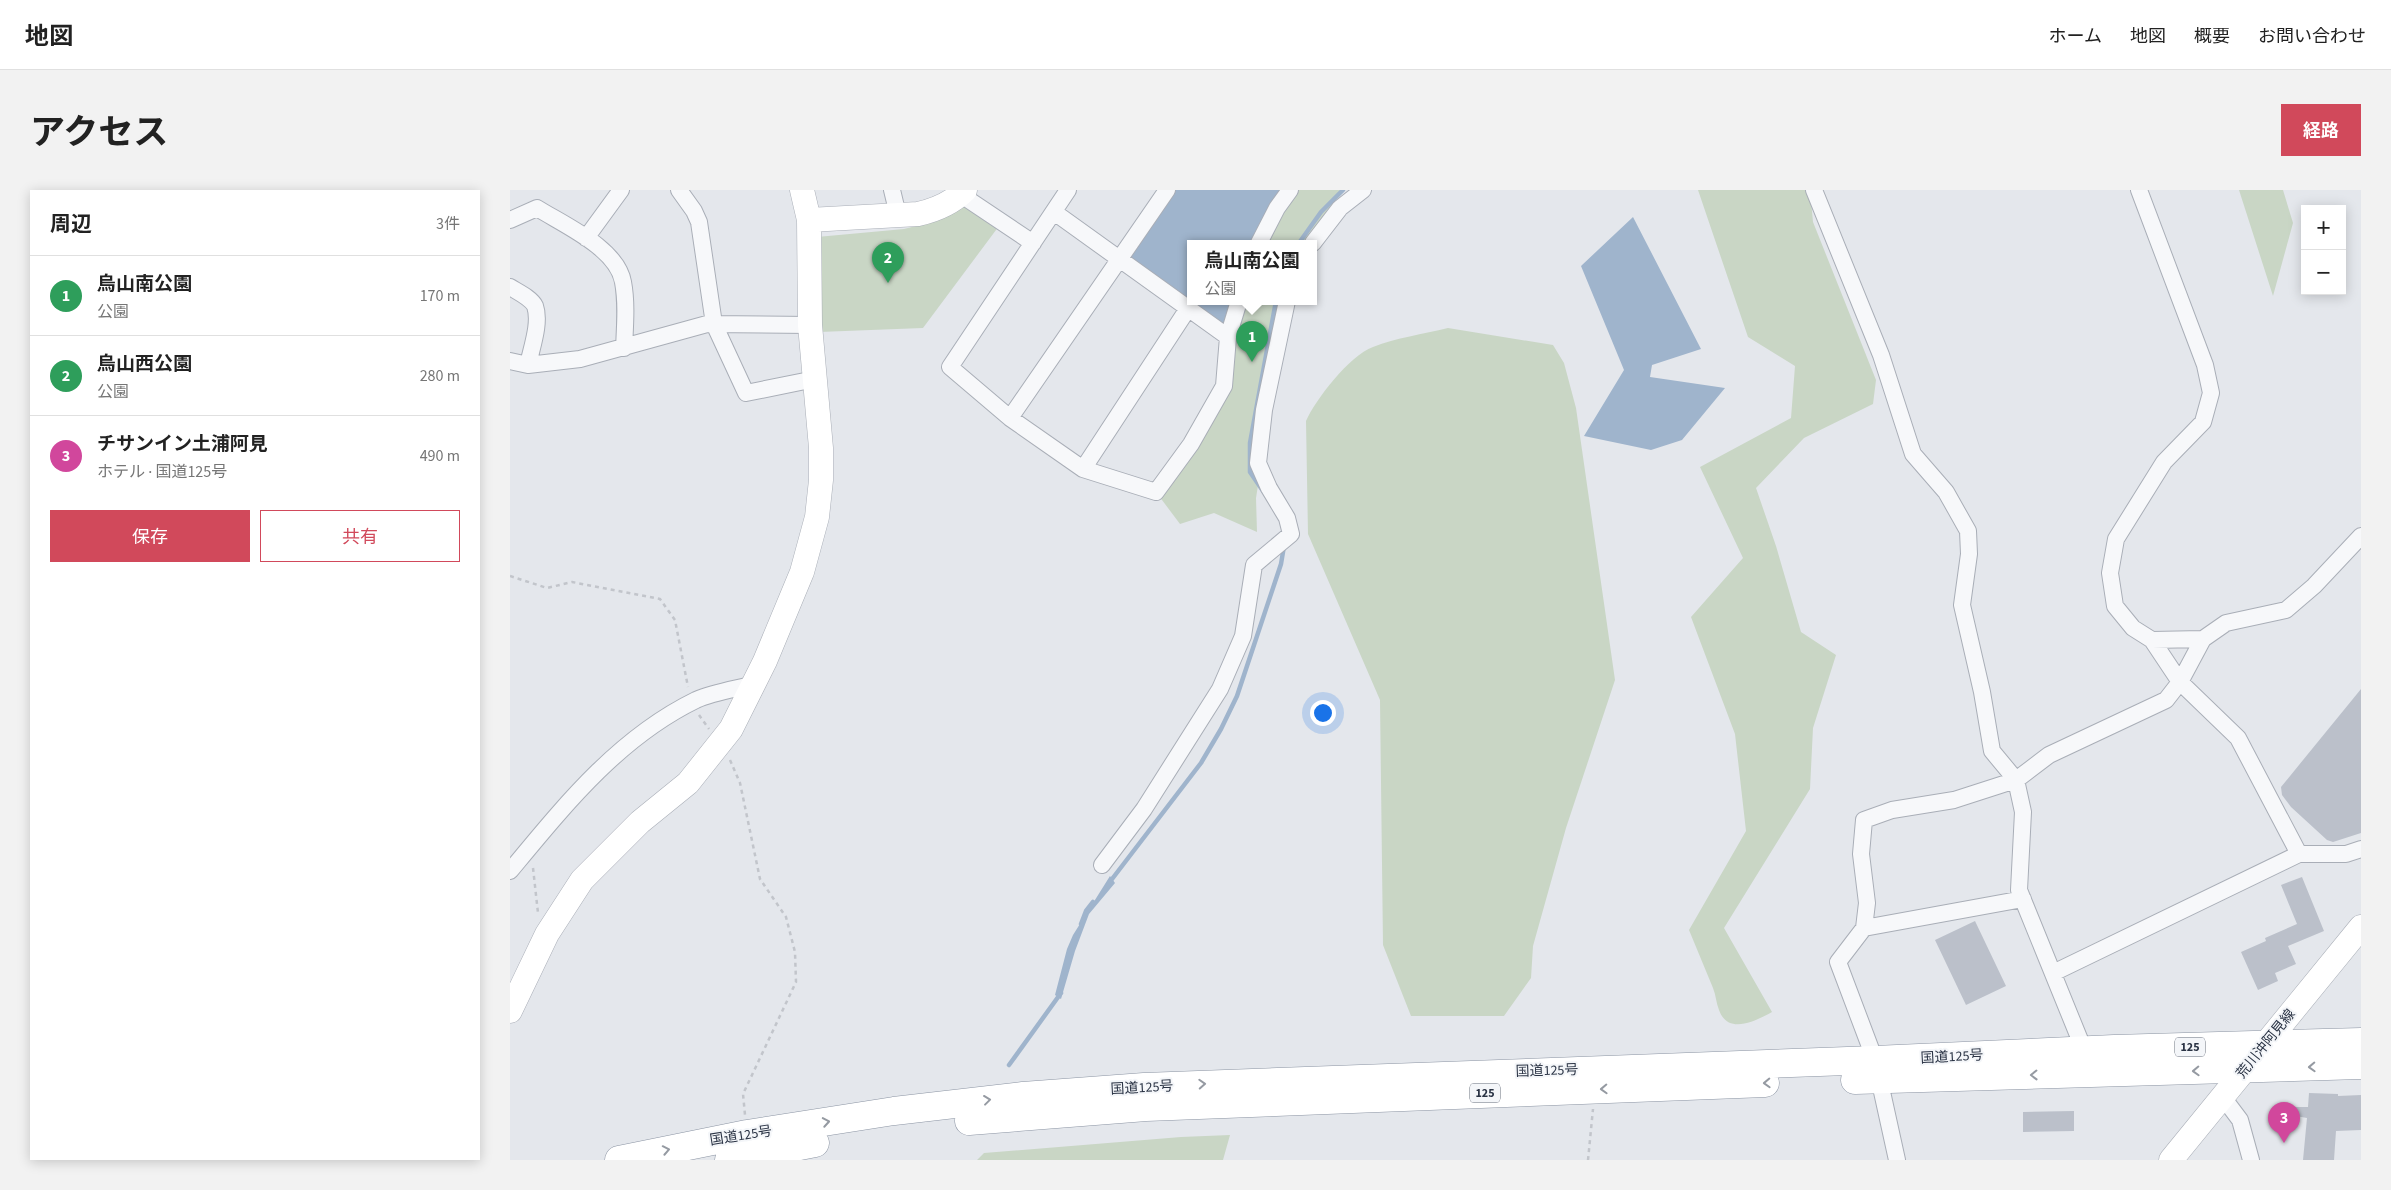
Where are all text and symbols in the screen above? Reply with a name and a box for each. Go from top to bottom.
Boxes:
text: 地図 [25,19,73,54]
text: ホーム [2049,24,2102,49]
text: 地図 [2130,24,2166,49]
text: 概要 [2194,24,2230,49]
text: お問い合わせ [2258,24,2366,49]
button: 経路 [2281,104,2361,156]
text: アクセス [30,108,168,158]
map controls [2301,205,2346,295]
button: + [2301,205,2346,250]
text: 周辺 [50,209,92,239]
text: 3件 [436,213,460,235]
popup [1187,240,1317,305]
pin: 2 [872,242,904,283]
text: 烏山南公園 [1204,248,1300,275]
button: − [2301,250,2346,295]
text: 烏山南公園 [97,271,192,298]
text: 公園 [1204,278,1237,300]
text: 1 [62,285,70,307]
text: 170 m [420,285,460,307]
text: 公園 [97,301,129,323]
pin: 1 [1236,321,1268,362]
text: 烏山西公園 [97,351,192,378]
text: 2 [62,365,70,387]
text: 280 m [420,365,460,387]
text: 公園 [97,381,129,403]
text: チサンイン土浦阿見 [97,431,268,458]
text: 3 [62,445,70,467]
text: 490 m [420,445,460,467]
text: ホテル · 国道125号 [97,461,227,483]
button: 保存 [50,510,250,562]
button: 共有 [260,510,460,562]
your location [1310,700,1336,726]
street label: 荒川沖阿見線 [2232,1005,2300,1083]
road number: 125 [2175,1038,2205,1056]
street label: 国道125号 [1920,1045,1984,1069]
street label: 国道125号 [1515,1060,1579,1082]
one-way arrow [2308,1061,2316,1072]
one-way arrow [2192,1065,2200,1076]
one-way arrow [2030,1070,2038,1080]
street label: 国道125号 [1110,1076,1174,1100]
one-way arrow [1762,1078,1770,1088]
one-way arrow [1198,1079,1206,1090]
road number: 125 [1470,1084,1500,1102]
one-way arrow [1600,1084,1608,1094]
one-way arrow [984,1095,992,1106]
pin: 3 [2268,1102,2300,1143]
one-way arrow [822,1118,831,1128]
street label: 国道125号 [708,1121,774,1151]
one-way arrow [662,1145,671,1155]

